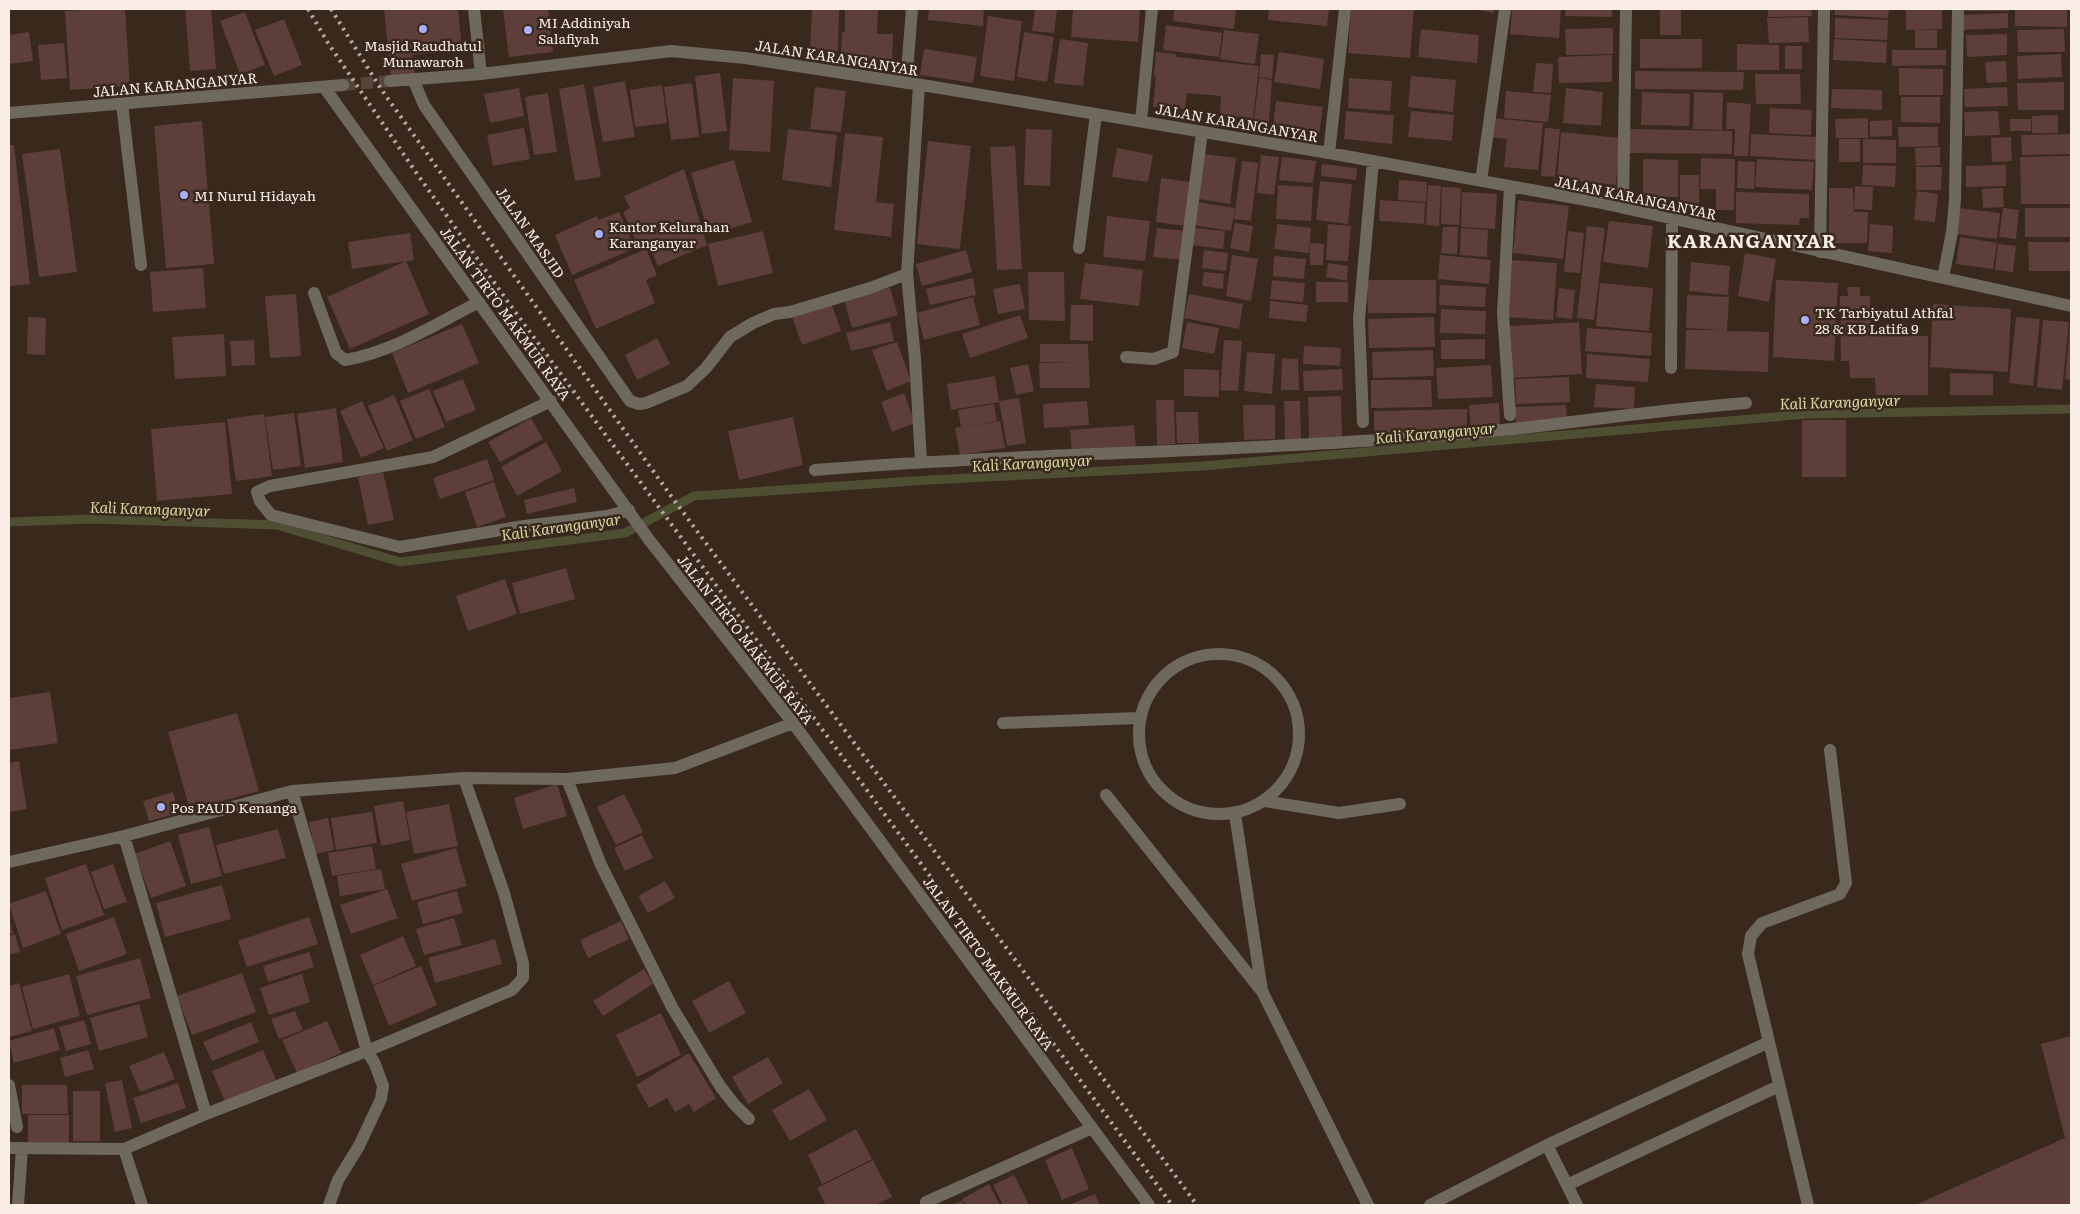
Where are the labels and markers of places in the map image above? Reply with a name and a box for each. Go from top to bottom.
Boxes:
place label: MI Addiniyah Salafiyah [538,12,631,48]
marker: Masjid Raudhatul Munawaroh [417,23,429,35]
marker: MI Addiniyah Salafiyah [522,24,534,36]
place label: Masjid Raudhatul Munawaroh [364,35,482,71]
place label: MI Nurul Hidayah [194,185,316,205]
marker: MI Nurul Hidayah [178,189,190,201]
place label: Kantor Kelurahan Karanganyar [609,216,729,252]
marker: Kantor Kelurahan Karanganyar [593,228,605,240]
place label: TK Tarbiyatul Athfal 28 & KB Latifa 9 [1815,302,1954,338]
marker: TK Tarbiyatul Athfal 28 & KB Latifa 9 [1799,314,1811,326]
place label: Pos PAUD Kenanga [171,797,297,817]
marker: Pos PAUD Kenanga [155,801,167,813]

